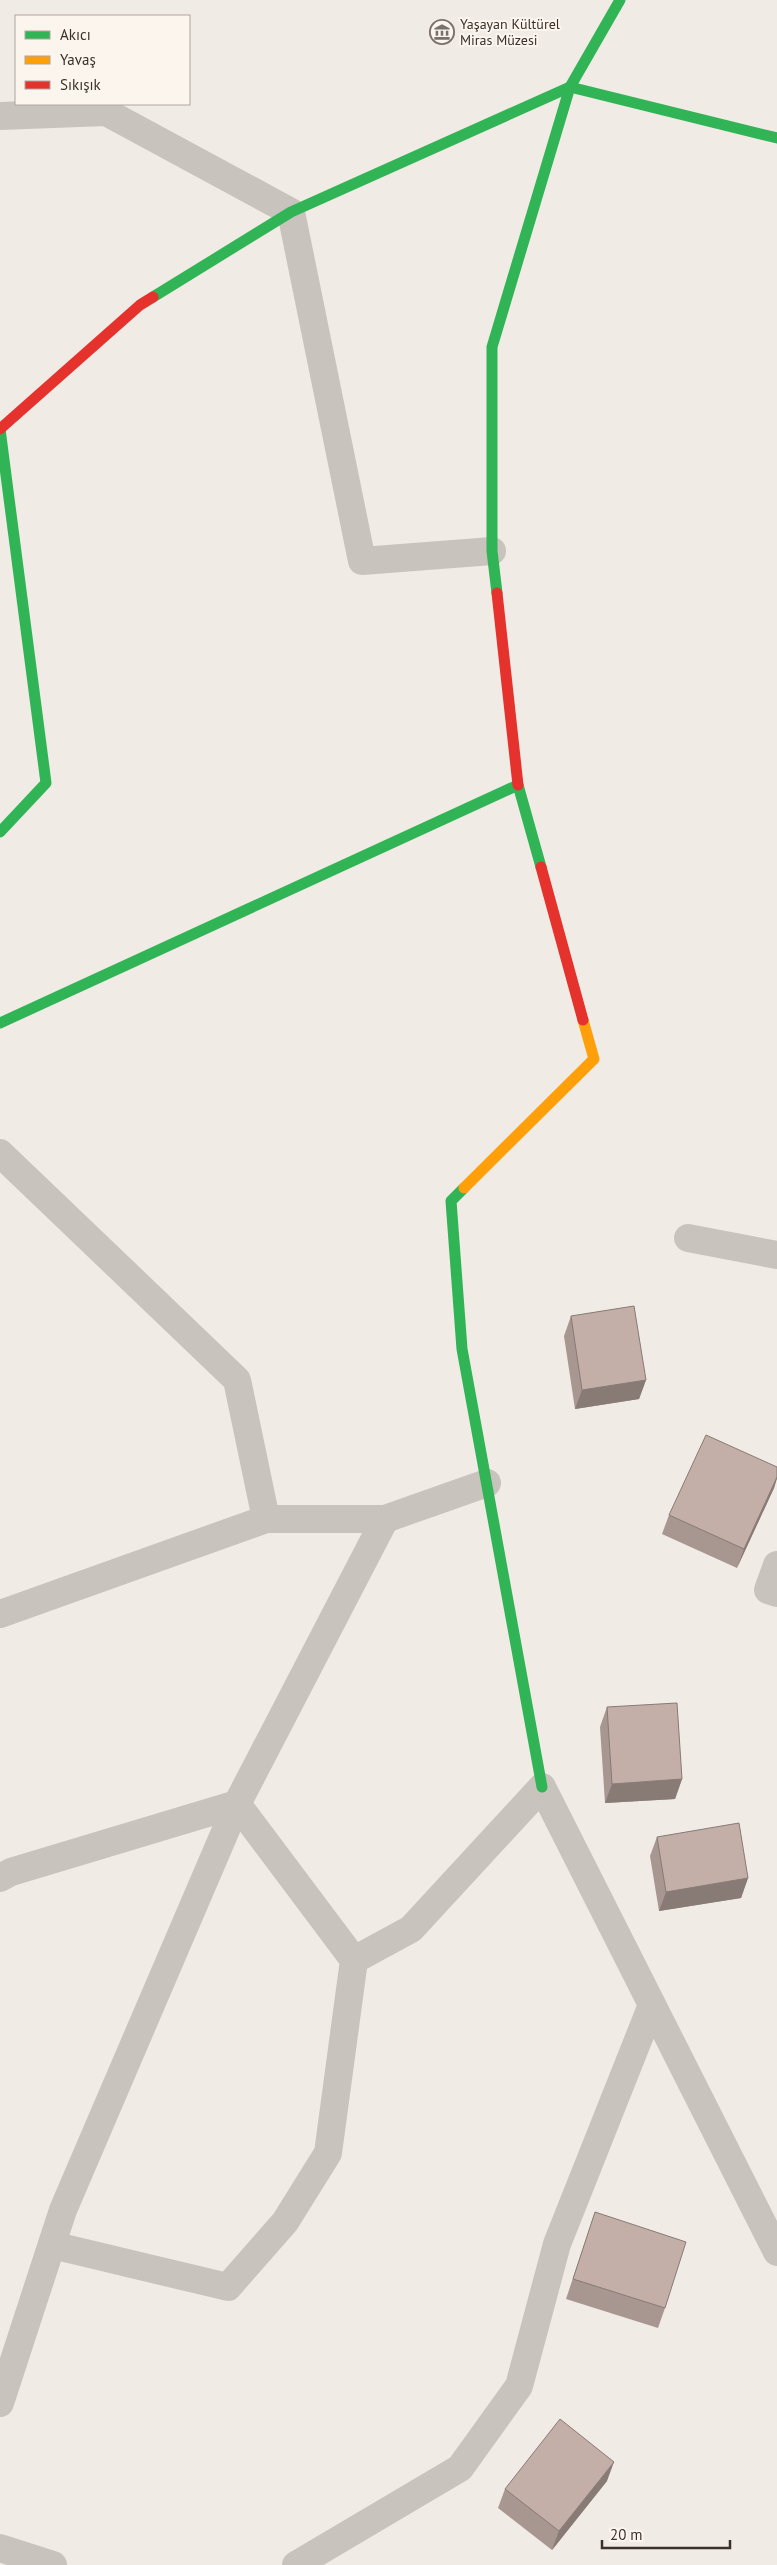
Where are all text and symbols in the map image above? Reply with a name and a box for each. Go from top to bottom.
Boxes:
legend [15,15,190,105]
place label: Yaşayan Kültürel Miras Müzesi [460,15,560,49]
museum icon: Yaşayan Kültürel Miras Müzesi [429,19,455,45]
text: Akıcı [60,25,91,44]
text: Yavaş [60,50,96,69]
text: Sıkışık [60,75,102,94]
scale bar [602,2518,730,2550]
text: 20 m [610,2525,643,2544]

